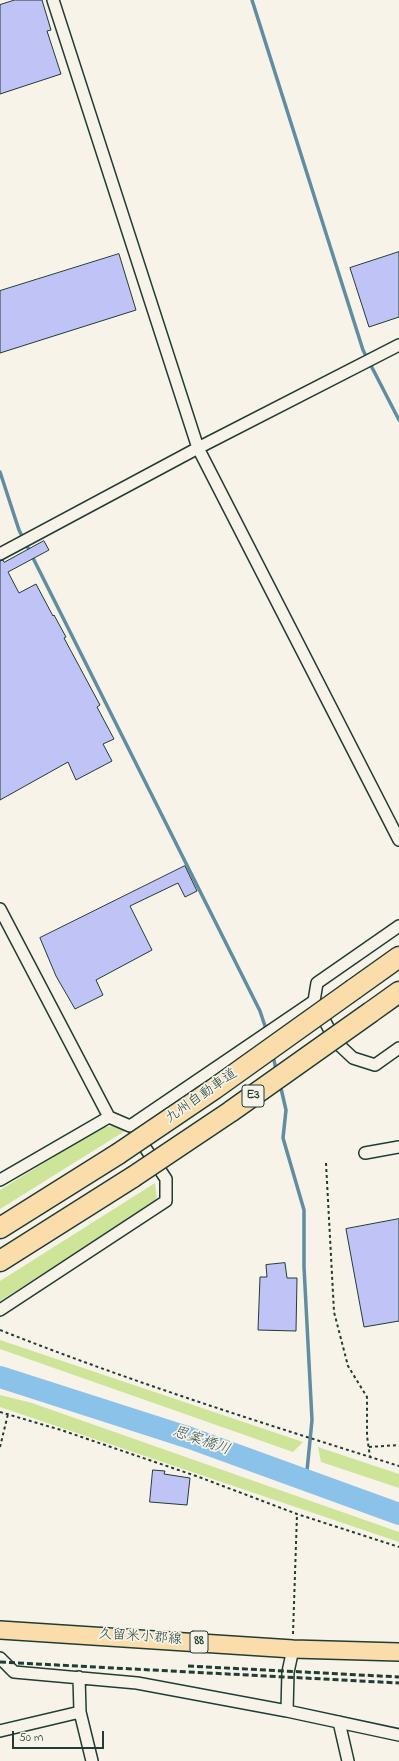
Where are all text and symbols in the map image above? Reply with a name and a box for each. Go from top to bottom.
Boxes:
street label: 九州自動車道 [163,1066,241,1128]
road number: E3 [242,1085,264,1107]
water label: 思案橋川 [170,1424,232,1460]
street label: 久留米小郡線 [98,1627,182,1649]
road number: 88 [190,1631,208,1653]
scale bar [14,1723,106,1749]
text: 50 m [19,1729,43,1747]

